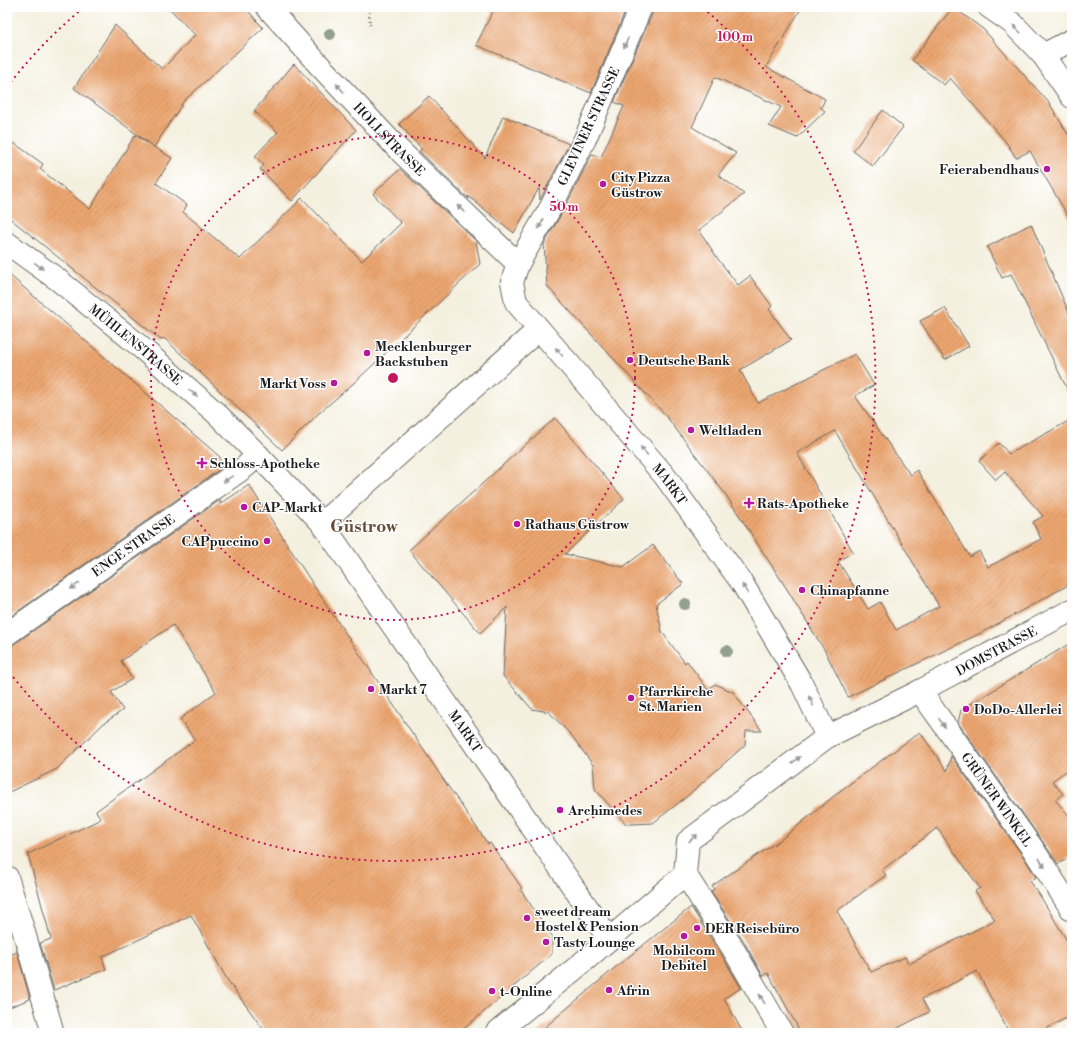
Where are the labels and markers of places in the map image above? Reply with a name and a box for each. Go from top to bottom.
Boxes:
place label: Feierabendhaus [939,162,1039,178]
marker: Feierabendhaus [1042,164,1052,174]
place label: City Pizza Güstrow [611,170,671,201]
marker: City Pizza Güstrow [598,179,608,189]
place label: Mecklenburger Backstuben [375,339,472,370]
marker: Mecklenburger Backstuben [362,348,372,358]
place label: Deutsche Bank [638,353,731,369]
marker: Deutsche Bank [625,355,635,365]
centre of rings [386,371,400,385]
place label: Markt Voss [259,376,326,392]
marker: Markt Voss [329,378,339,388]
place label: Weltladen [698,423,762,439]
marker: Weltladen [686,425,696,435]
place label: Schloss-Apotheke [210,456,320,472]
marker: Schloss-Apotheke [197,458,207,468]
place label: Rats-Apotheke [757,496,849,512]
marker: Rats-Apotheke [744,498,754,508]
place label: CAP-Markt [252,500,323,516]
marker: CAP-Markt [239,502,249,512]
place label: Rathaus Güstrow [525,517,630,533]
marker: Rathaus Güstrow [512,519,522,529]
place label: CAPpuccino [182,534,259,550]
marker: CAPpuccino [262,536,272,546]
place label: Chinapfanne [810,583,889,599]
marker: Chinapfanne [797,585,807,595]
place label: Markt 7 [379,682,427,698]
marker: Markt 7 [366,684,376,694]
place label: Pfarrkirche St. Marien [639,684,713,715]
marker: Pfarrkirche St. Marien [626,693,636,703]
place label: DoDo-Allerlei [974,702,1062,718]
marker: DoDo-Allerlei [961,704,971,714]
place label: Archimedes [567,803,643,819]
marker: Archimedes [555,805,565,815]
place label: sweet dream Hostel & Pension [535,904,639,935]
marker: sweet dream Hostel & Pension [522,913,532,923]
place label: DER Reisebüro [705,921,800,937]
marker: DER Reisebüro [692,923,702,933]
marker: Mobilcom Debitel [679,931,689,941]
place label: Tasty Lounge [554,935,635,951]
marker: Tasty Lounge [541,937,551,947]
place label: Mobilcom Debitel [653,943,715,974]
place label: Afrin [616,983,650,999]
place label: t-Online [500,984,552,1000]
marker: Afrin [604,985,614,995]
marker: t-Online [487,986,497,996]

